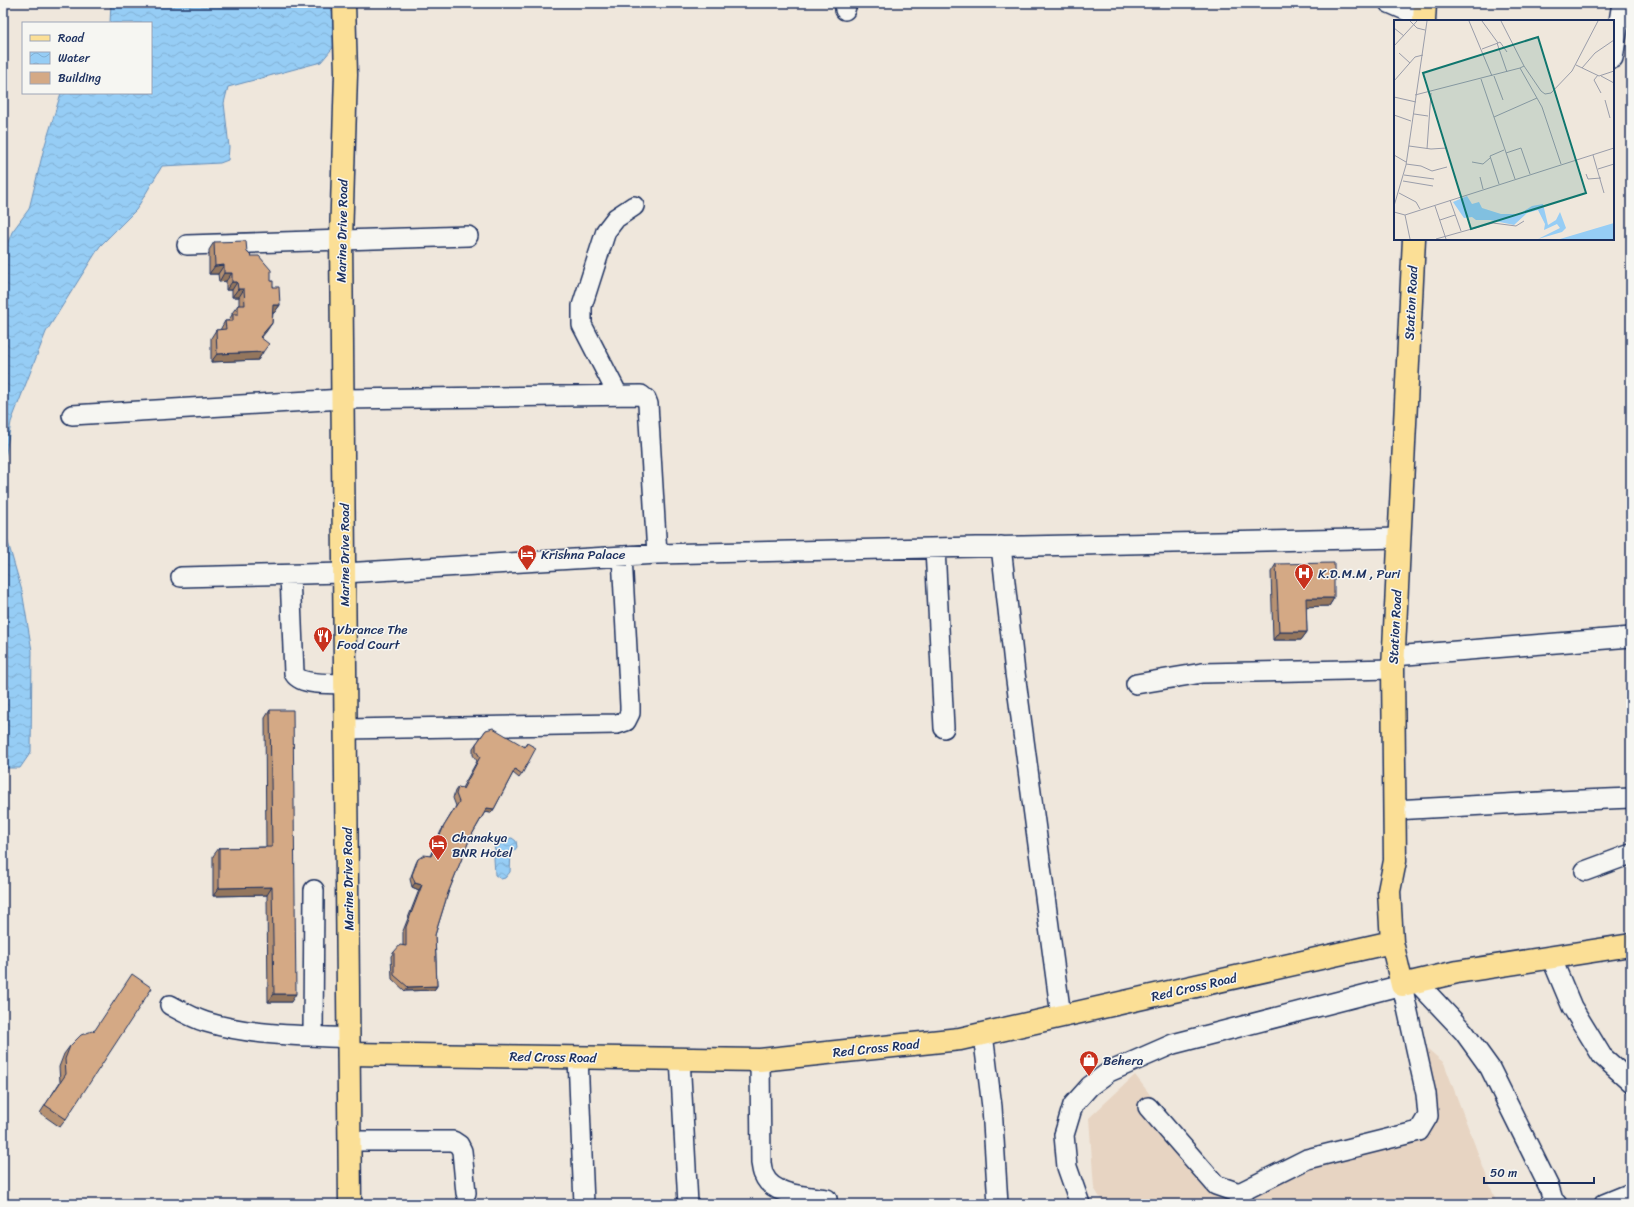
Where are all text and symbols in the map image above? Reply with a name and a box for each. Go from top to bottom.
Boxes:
inset map [1394,20,1614,240]
legend [22,22,152,94]
text: Road [58,27,85,49]
text: Water [58,47,91,69]
text: Building [58,67,101,89]
street label: Marine Drive Road [330,178,354,283]
street label: Station Road [1398,264,1424,341]
street label: Marine Drive Road [333,502,356,607]
hotel icon: Krishna Palace [516,543,538,571]
place label: Krishna Palace [541,543,626,566]
hospital icon: K.D.M.M , Puri [1293,562,1315,590]
place label: K.D.M.M , Puri [1318,562,1401,585]
street label: Station Road [1382,588,1408,665]
place label: Vbrance The Food Court [337,618,408,656]
restaurant icon: Vbrance The Food Court [312,625,334,653]
street label: Marine Drive Road [336,826,360,931]
place label: Chanakya BNR Hotel [452,826,513,864]
hotel icon: Chanakya BNR Hotel [427,833,449,861]
street label: Red Cross Road [1149,966,1240,1008]
street label: Red Cross Road [831,1032,922,1064]
street label: Red Cross Road [509,1045,598,1069]
shop icon: Behera [1078,1049,1100,1077]
place label: Behera [1103,1049,1144,1072]
scale bar [1484,1159,1594,1185]
text: 50 m [1490,1162,1517,1184]

